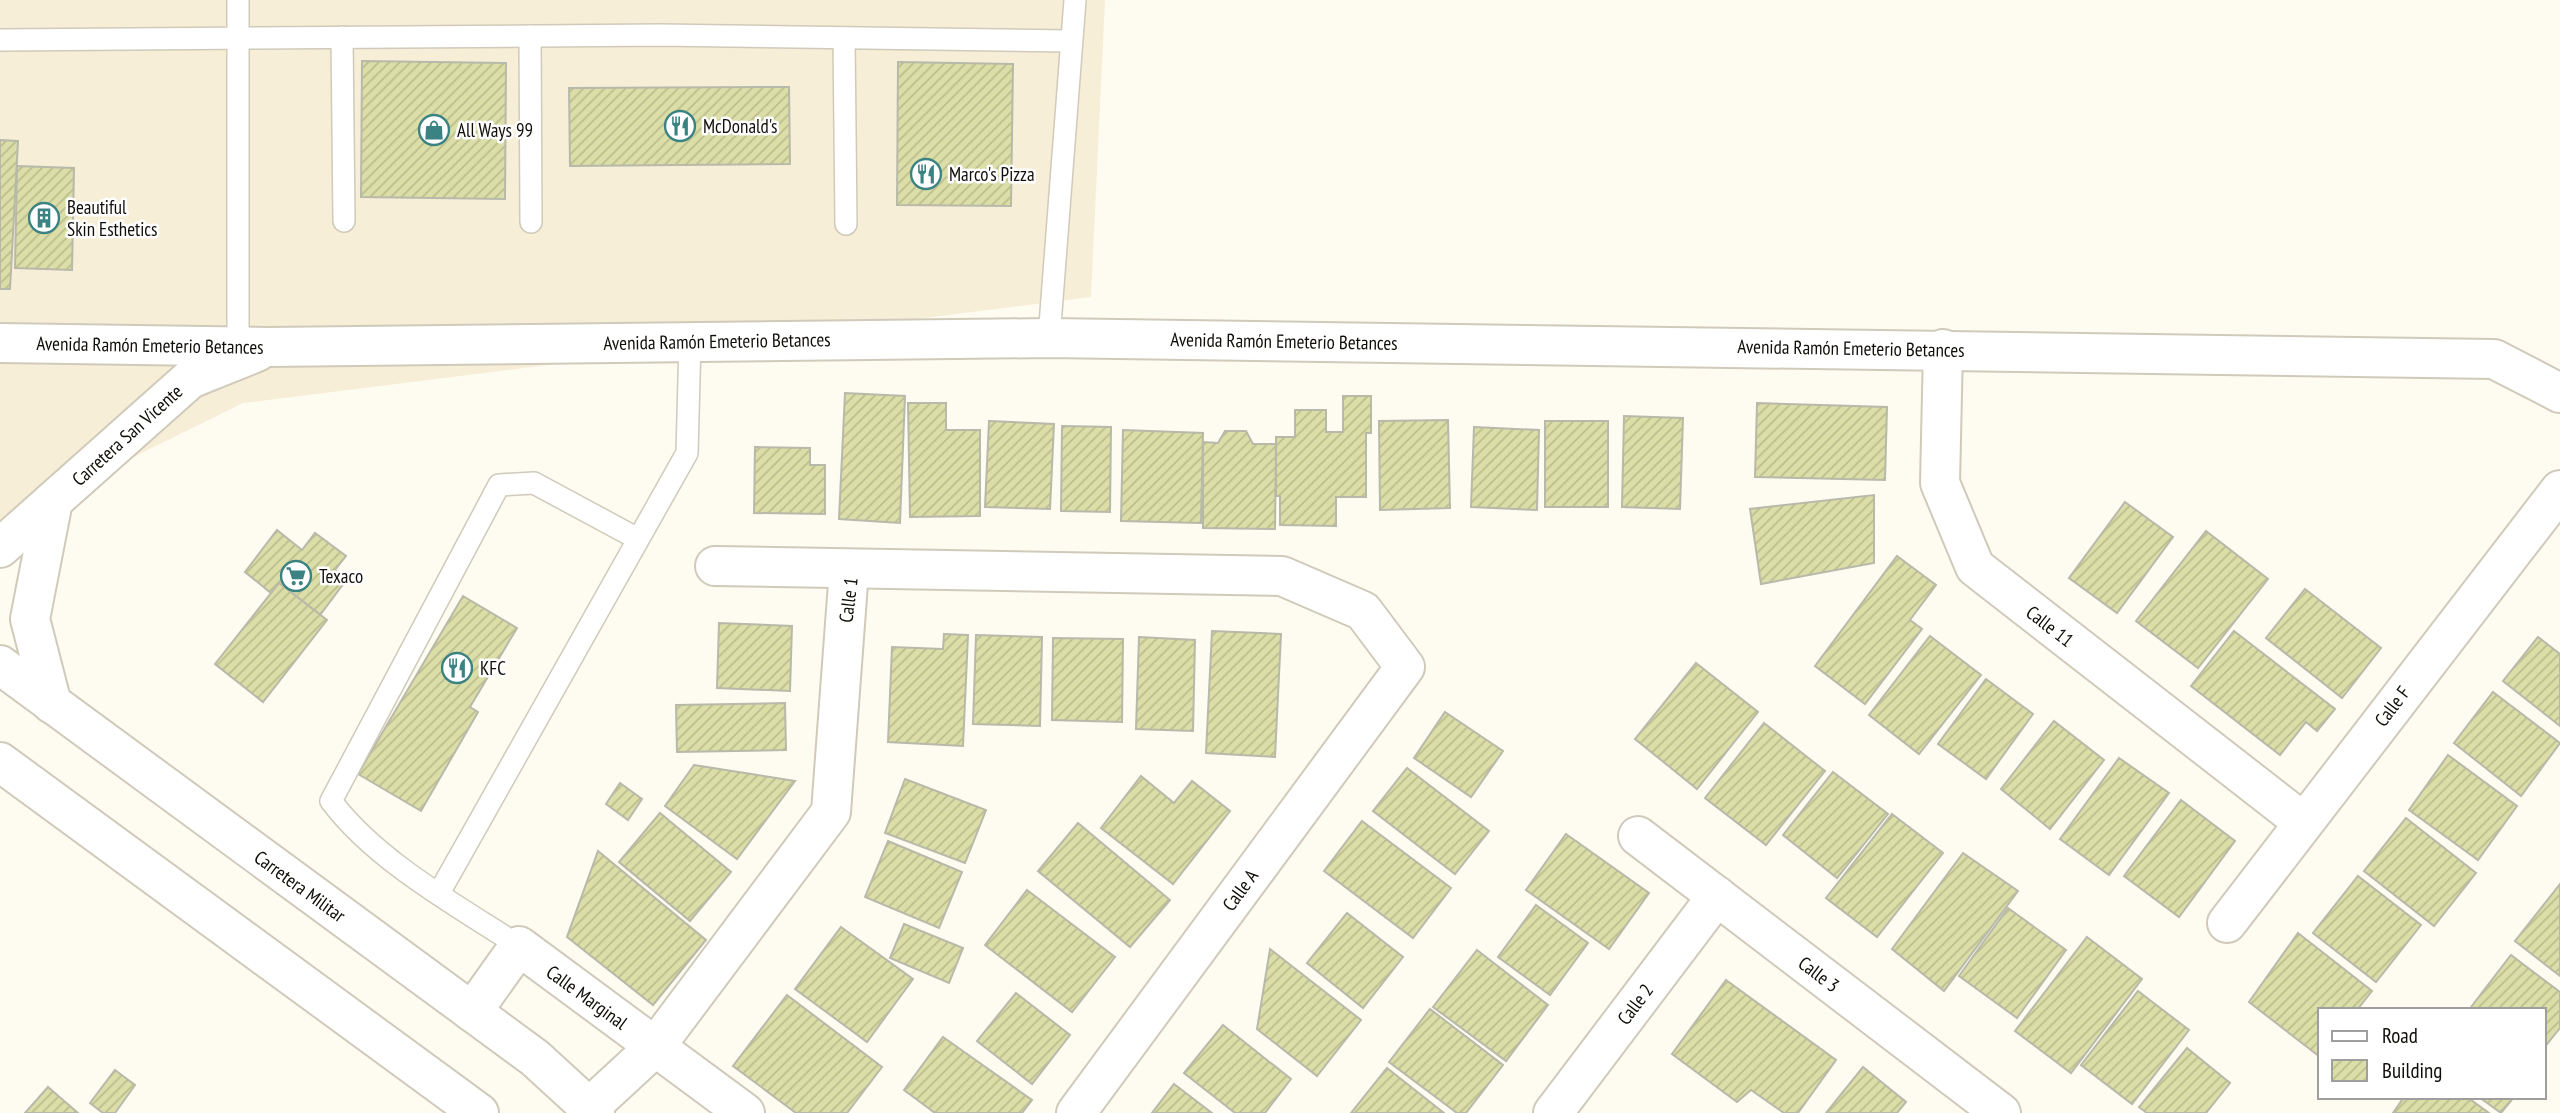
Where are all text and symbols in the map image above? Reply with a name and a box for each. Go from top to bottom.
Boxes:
restaurant icon: McDonald's [663,109,697,143]
shop icon: All Ways 99 [417,113,451,147]
place label: McDonald's [703,114,778,138]
place label: All Ways 99 [457,118,533,142]
restaurant icon: Marco's Pizza [909,157,943,191]
place label: Marco's Pizza [949,162,1035,186]
place label: Beautiful Skin Esthetics [67,195,158,241]
building icon: Beautiful Skin Esthetics [27,201,61,235]
street label: Avenida Ramón Emeterio Betances [603,327,831,355]
street label: Avenida Ramón Emeterio Betances [1170,327,1398,355]
street label: Avenida Ramón Emeterio Betances [36,331,264,359]
street label: Avenida Ramón Emeterio Betances [1737,334,1965,362]
street label: Carretera San Vicente [67,379,187,491]
supermarket icon: Texaco [279,559,313,593]
place label: Texaco [319,564,363,588]
street label: Calle 1 [833,576,863,624]
street label: Calle 11 [2021,600,2079,652]
restaurant icon: KFC [440,651,474,685]
place label: KFC [480,656,506,680]
street label: Calle F [2369,681,2415,731]
street label: Carretera Militar [250,845,351,928]
street label: Calle A [1217,865,1263,915]
street label: Calle 3 [1794,951,1844,997]
street label: Calle Marginal [542,960,633,1035]
street label: Calle 2 [1612,979,1658,1029]
legend [2318,1008,2546,1099]
text: Road [2382,1022,2418,1049]
text: Building [2382,1057,2442,1084]

